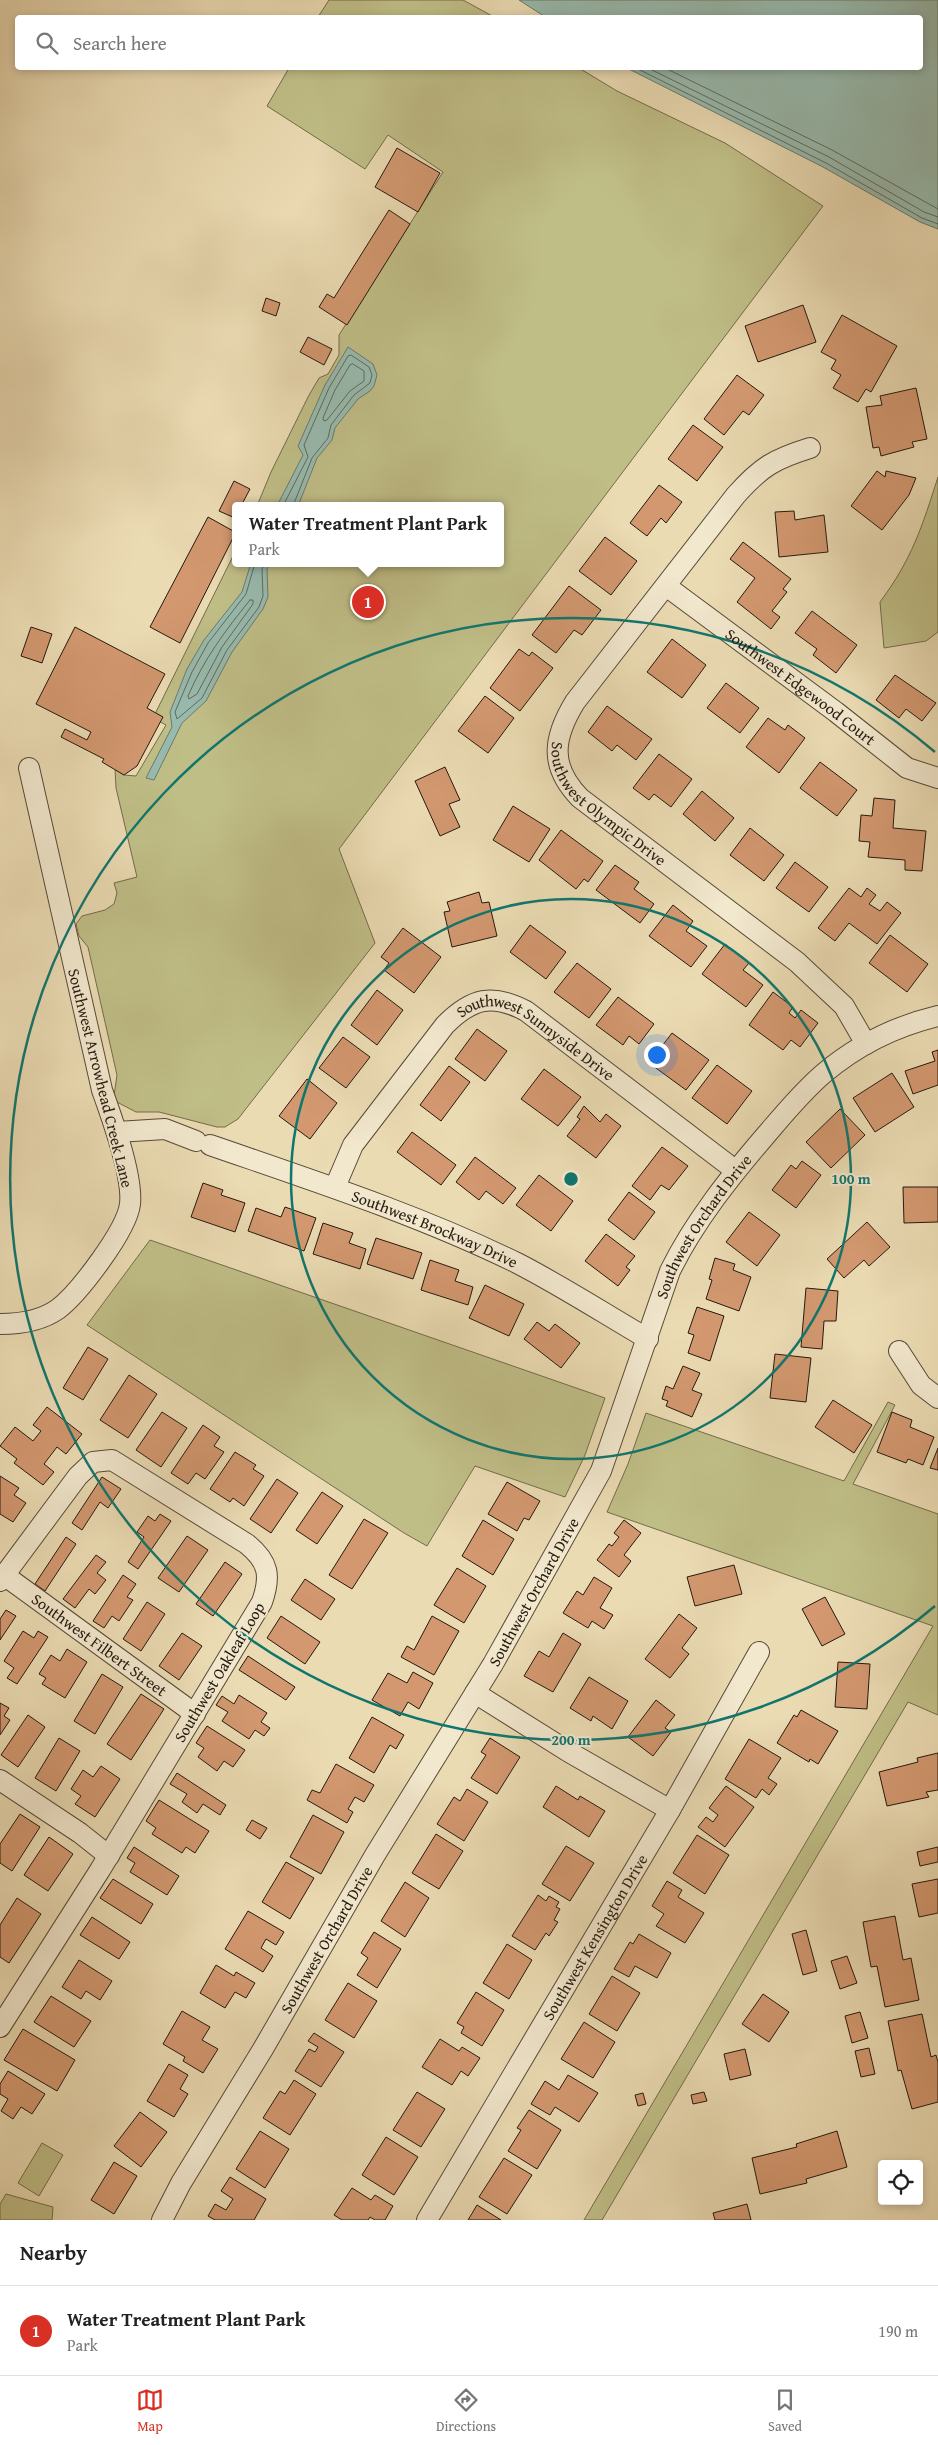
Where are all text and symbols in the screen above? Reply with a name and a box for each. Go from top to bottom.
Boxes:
search box [15,15,923,70]
icon: search [33,29,61,57]
text: Search here [73,29,167,57]
popup [232,502,504,567]
text: Water Treatment Plant Park [249,509,487,537]
text: Park [249,537,280,561]
pin: 1 [352,583,384,621]
street label: Southwest Edgewood Court [720,622,881,751]
street label: Southwest Olympic Drive [546,741,672,871]
street label: Southwest Arrowhead Creek Lane [62,966,140,1190]
street label: Southwest Sunnyside Drive [451,988,620,1086]
your location [644,1042,670,1068]
street label: Southwest Orchard Drive [649,1149,757,1302]
text: 100 m [831,1168,871,1189]
centre of rings [562,1170,580,1188]
street label: Southwest Brockway Drive [348,1183,522,1274]
street label: Southwest Orchard Drive [482,1513,585,1671]
street label: Southwest Filbert Street [27,1587,172,1702]
street label: Southwest Oakleaf Loop [168,1597,271,1747]
text: 200 m [551,1729,591,1750]
street label: Southwest Kensington Drive [536,1849,653,2025]
street label: Southwest Orchard Drive [274,1861,378,2018]
map controls [878,2160,923,2205]
button: locate [878,2160,923,2205]
text: Nearby [20,2237,87,2268]
text: Water Treatment Plant Park [67,2305,305,2333]
text: 1 [32,2319,40,2343]
text: 190 m [878,2319,918,2343]
text: Park [67,2333,98,2357]
tab: Map [136,2386,164,2436]
tab: Directions [436,2386,496,2436]
tab: Saved [768,2386,802,2436]

